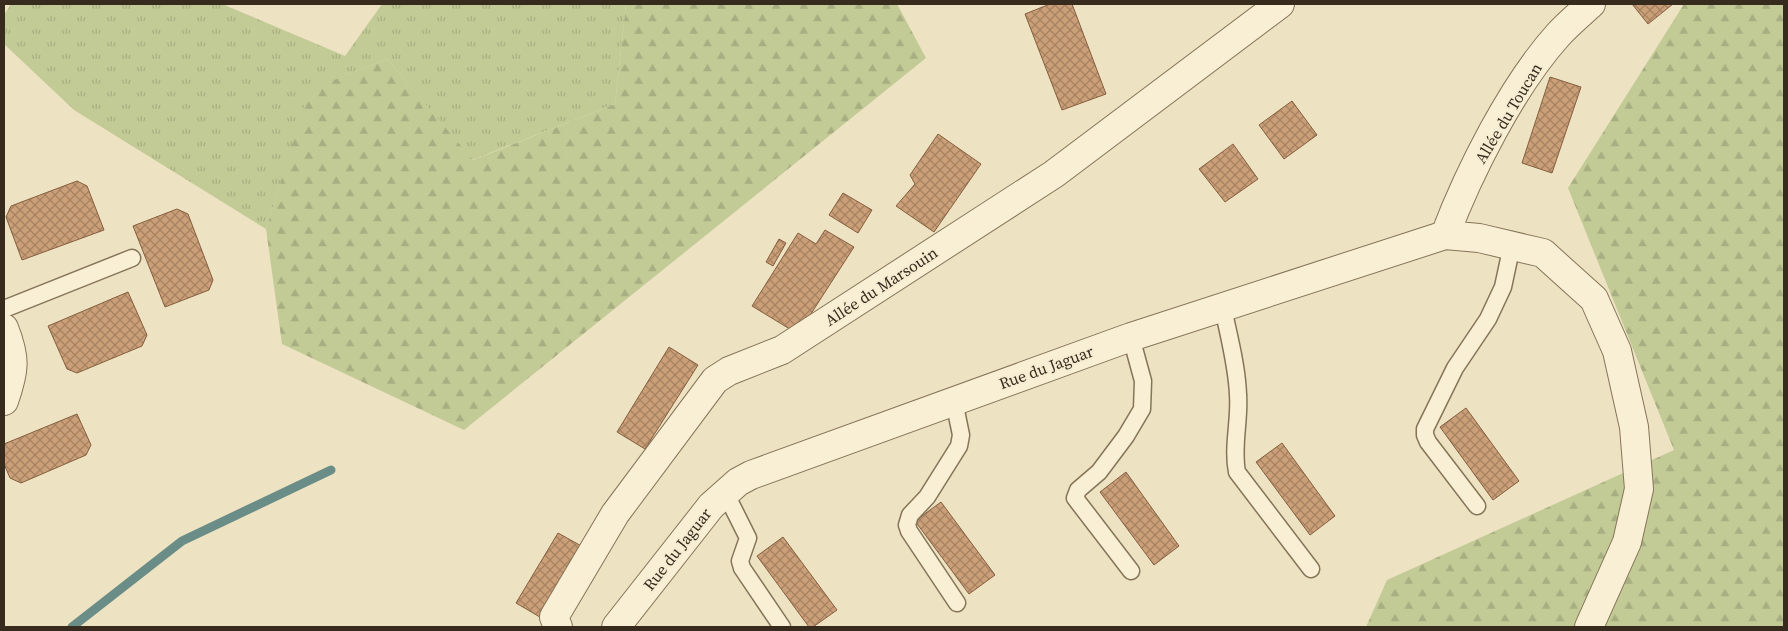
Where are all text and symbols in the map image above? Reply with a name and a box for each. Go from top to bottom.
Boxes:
street label: Allée du Toucan [1469,58,1547,167]
street label: Allée du Marsouin [820,241,942,331]
street label: Rue du Jaguar [996,340,1097,394]
street label: Rue du Jaguar [638,503,716,595]

